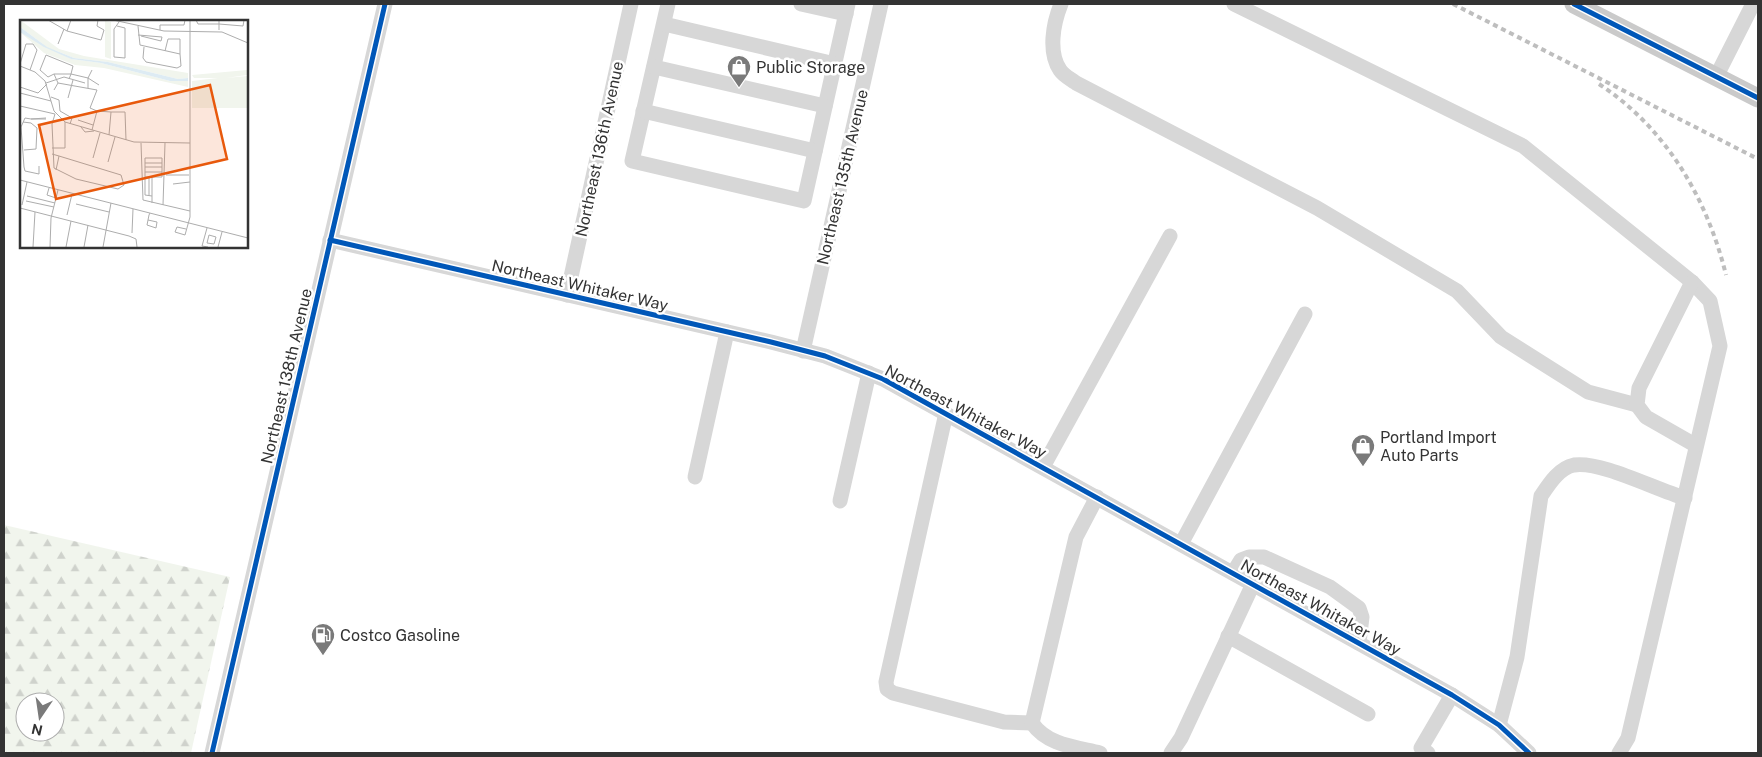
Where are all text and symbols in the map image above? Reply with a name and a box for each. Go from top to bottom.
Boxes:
inset map [20,20,248,248]
shop icon: Public Storage [726,54,752,88]
place label: Public Storage [756,58,865,77]
street label: Northeast 136th Avenue [572,60,627,239]
street label: Northeast 135th Avenue [813,88,872,267]
street label: Northeast Whitaker Way [490,256,670,315]
street label: Northeast 138th Avenue [257,287,316,466]
street label: Northeast Whitaker Way [882,361,1050,462]
place label: Portland Import Auto Parts [1380,428,1497,465]
shop icon: Portland Import Auto Parts [1350,433,1376,467]
street label: Northeast Whitaker Way [1237,555,1405,660]
fuel station icon: Costco Gasoline [310,622,336,656]
place label: Costco Gasoline [340,626,460,645]
north arrow [15,692,65,742]
text: N [30,721,44,739]

